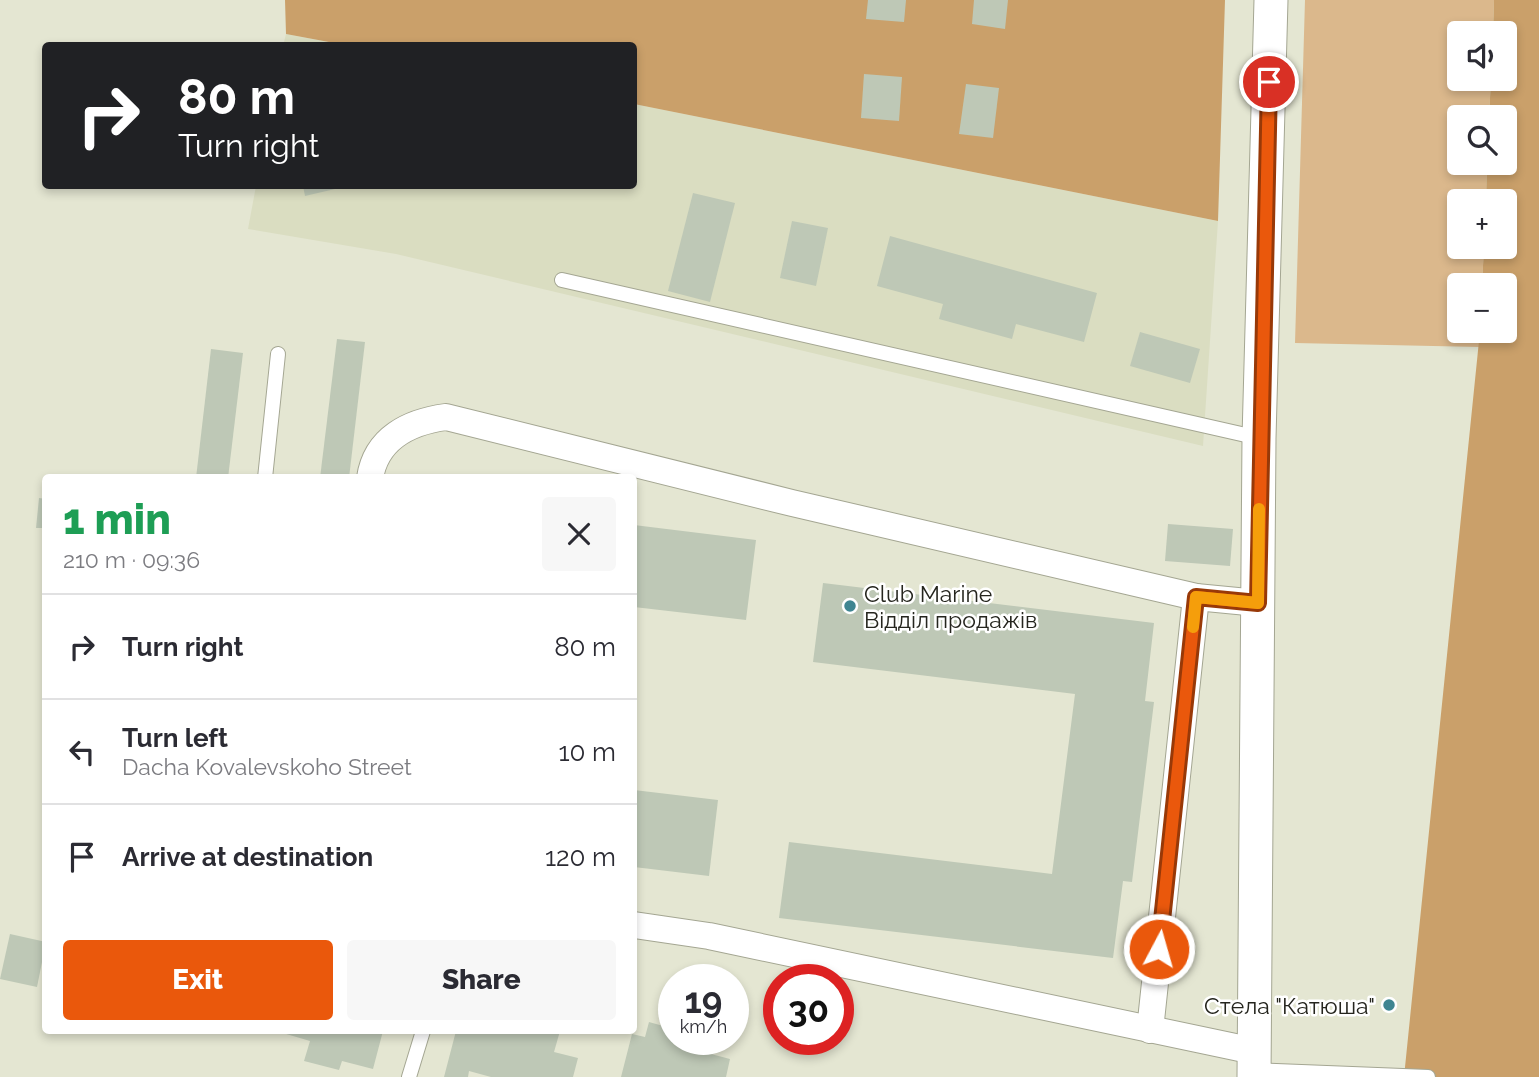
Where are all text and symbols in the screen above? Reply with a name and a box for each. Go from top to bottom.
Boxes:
map controls [1447,21,1517,343]
button: sound [1447,21,1517,91]
pin [1239,52,1299,112]
icon: arrive [1250,63,1288,101]
text: 80 m [178,68,295,125]
icon: right [63,70,154,161]
button: search [1447,105,1517,175]
text: Turn right [178,127,319,164]
button: + [1447,189,1517,259]
button: − [1447,273,1517,343]
text: 1 min [63,495,171,544]
button: close [542,497,616,571]
text: 210 m · 09:36 [63,546,200,573]
place label: Club Marine Відділ продажів [864,580,1037,633]
marker: Club Marine Відділ продажів [842,598,858,614]
icon: right [63,628,101,666]
text: Turn right [122,632,243,662]
text: 80 m [554,632,616,662]
text: Turn left [122,723,228,753]
icon: left [63,733,101,771]
text: 10 m [558,737,616,767]
text: Dacha Kovalevskoho Street [122,753,412,780]
icon: arrive [63,838,101,876]
text: Arrive at destination [122,842,373,872]
text: 120 m [545,842,616,872]
position arrow [1122,912,1196,986]
button: Exit [63,940,333,1020]
button: Share [347,940,616,1020]
speed limit sign: 30 [763,964,854,1055]
text: 19 [685,980,722,1021]
place label: Стела "Катюша" [1204,992,1375,1019]
marker: Стела "Катюша" [1381,997,1397,1013]
text: km/h [680,1016,727,1037]

